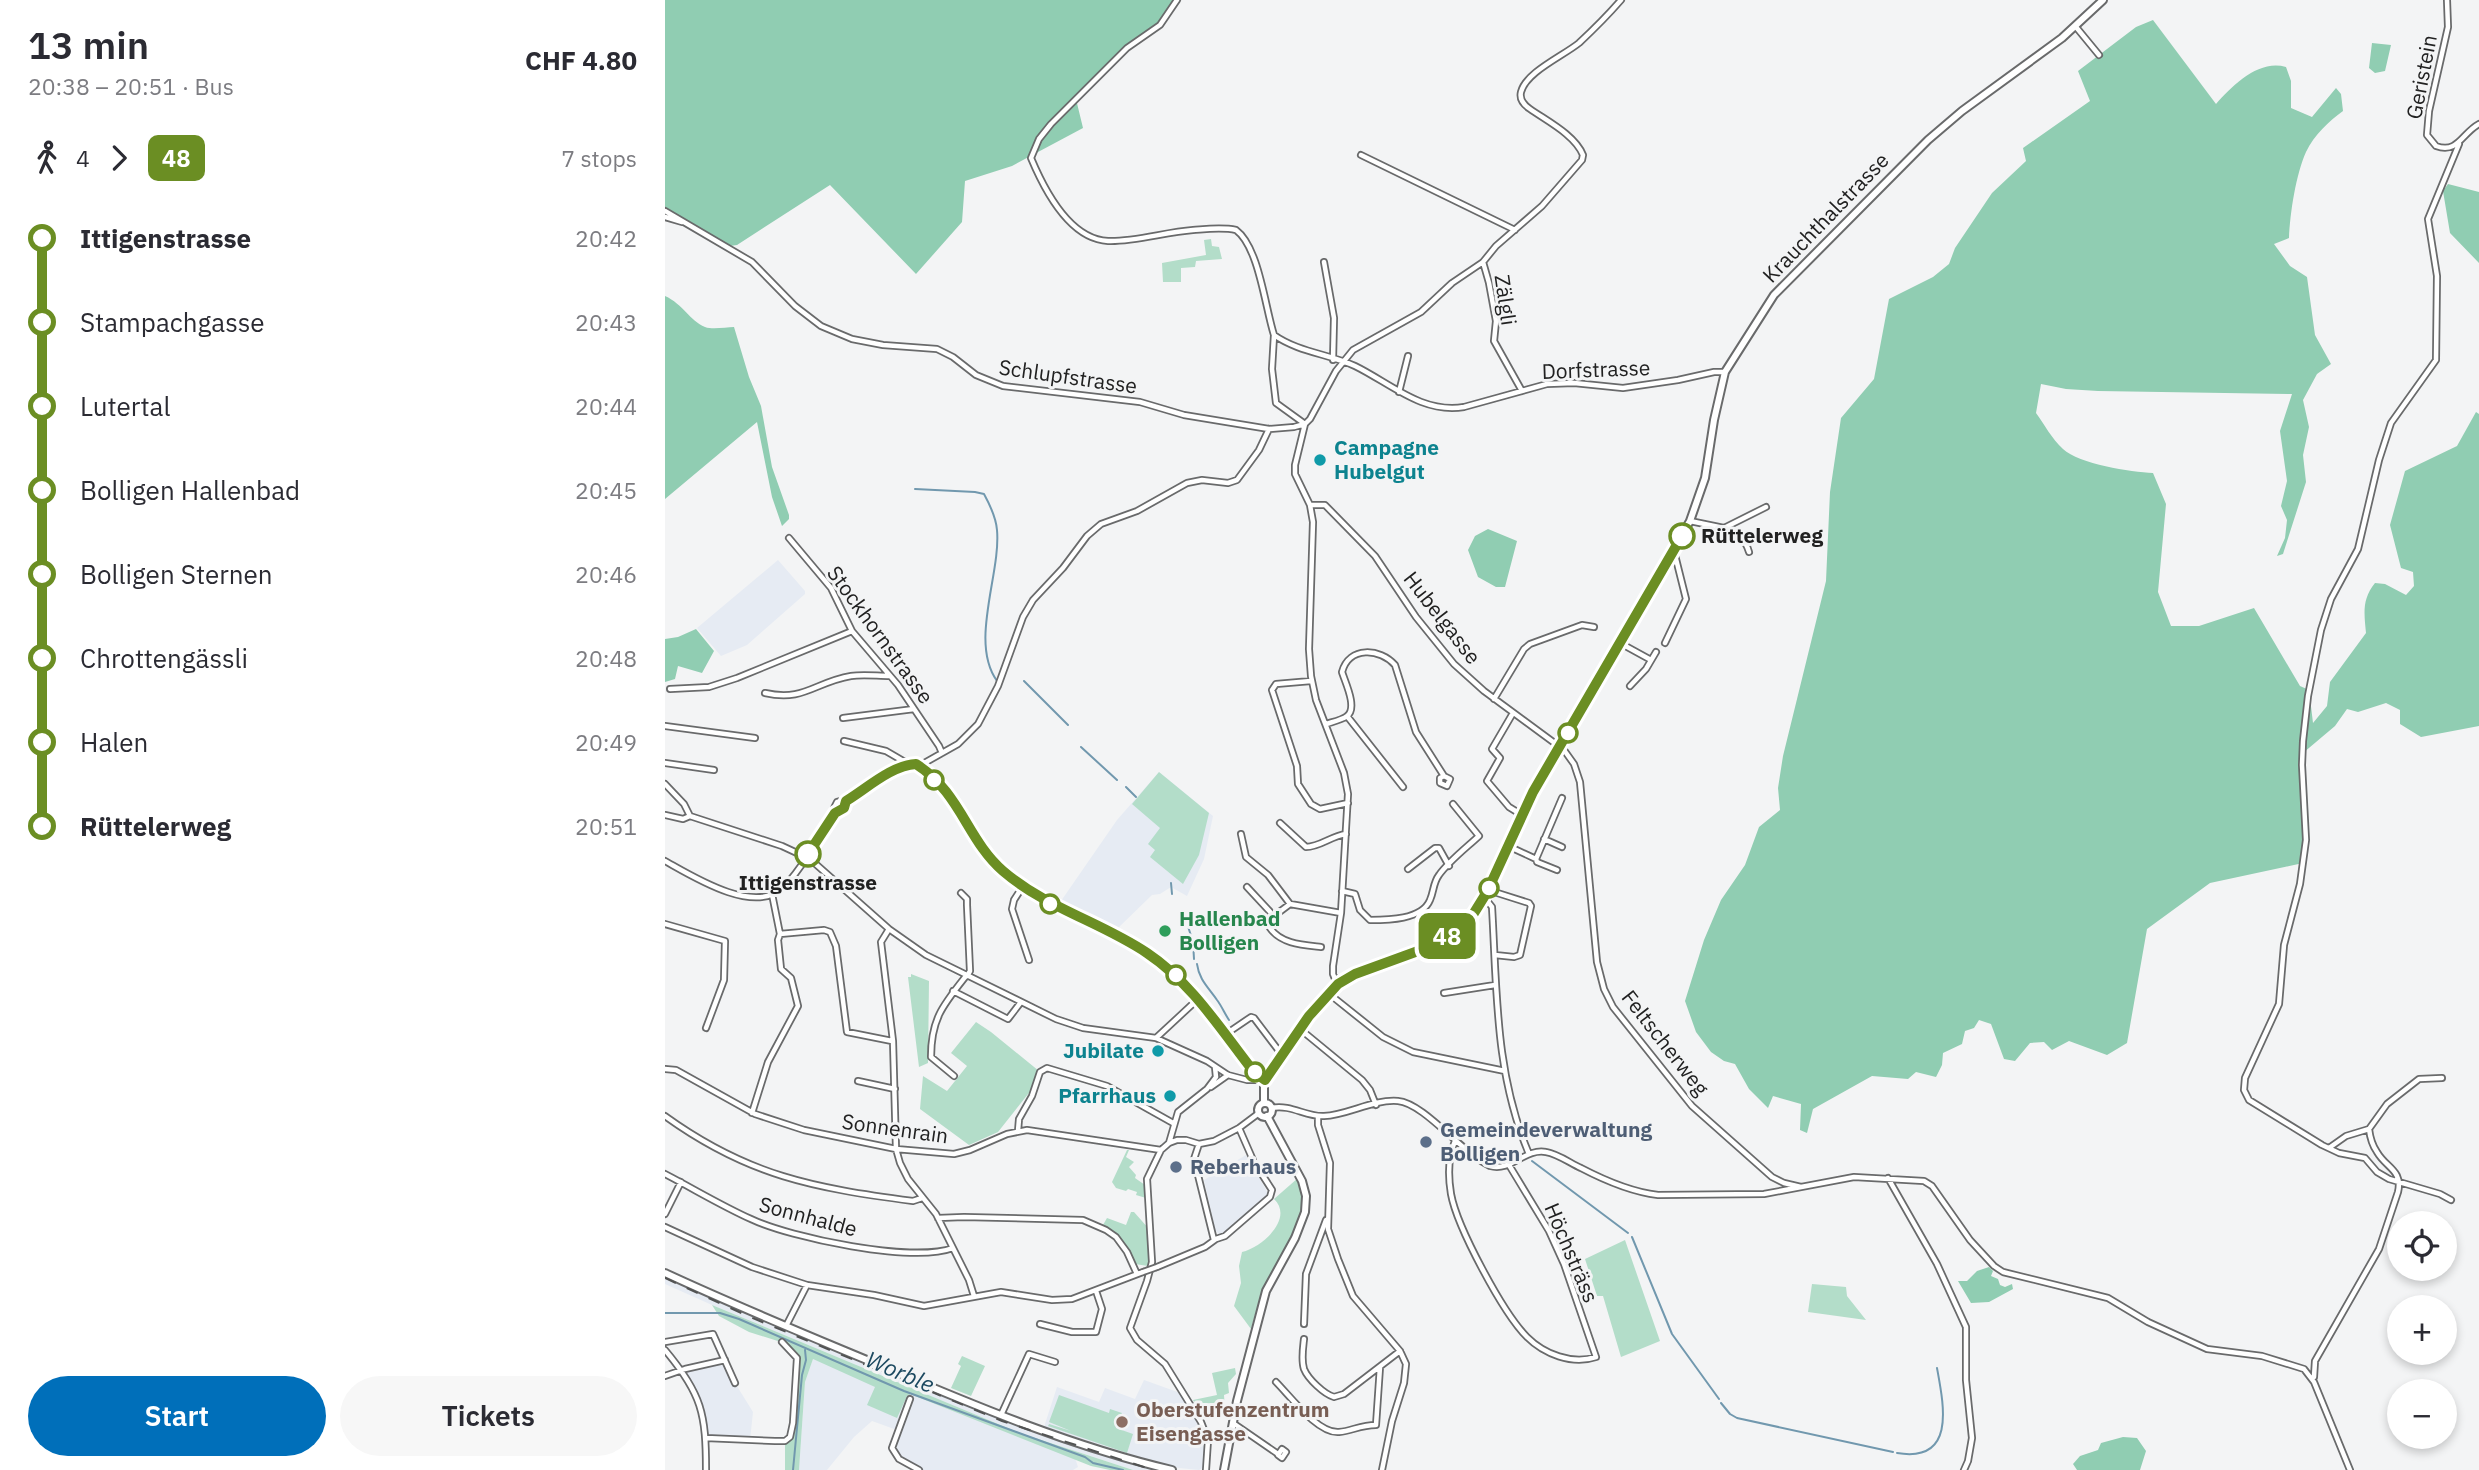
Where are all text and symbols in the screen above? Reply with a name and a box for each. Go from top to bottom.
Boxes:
text: 13 min [28,20,149,69]
street label: Geristein [2399,32,2443,121]
text: CHF 4.80 [525,43,637,77]
text: 20:38 – 20:51 · Bus [28,71,234,101]
icon: walk [28,139,66,177]
icon: forward [100,139,138,177]
text: 48 [162,142,191,174]
text: 4 [76,143,90,173]
text: 7 stops [561,143,637,173]
street label: Krauchthalstrasse [1756,146,1895,288]
text: Ittigenstrasse [80,221,251,255]
text: 20:42 [575,223,637,253]
street label: Zälgli [1489,273,1523,327]
text: Stampachgasse [80,305,265,339]
text: 20:43 [575,307,637,337]
street label: Schlupfstrasse [997,352,1139,400]
street label: Dorfstrasse [1541,353,1651,385]
text: Lutertal [80,389,171,423]
text: 20:44 [575,391,637,421]
place label: Campagne Hubelgut [1334,433,1439,485]
marker: Campagne Hubelgut [1312,452,1328,468]
text: Bolligen Hallenbad [80,473,300,507]
text: 20:45 [575,475,637,505]
place label: Rüttelerweg [1701,521,1823,549]
marker: Rüttelerweg [1669,523,1695,549]
text: Bolligen Sternen [80,557,273,591]
text: 20:46 [575,559,637,589]
street label: Stockhornstrasse [821,560,940,709]
street label: Hubelgasse [1398,565,1488,669]
text: Chrottengässli [80,641,248,675]
text: 20:48 [575,643,637,673]
unlabelled marker [1558,723,1578,743]
text: Halen [80,725,148,759]
text: 20:49 [575,727,637,757]
unlabelled marker [924,770,944,790]
text: Rüttelerweg [80,809,231,843]
text: 20:51 [575,811,637,841]
marker: Ittigenstrasse [795,841,821,867]
place label: Ittigenstrasse [739,868,877,896]
unlabelled marker [1479,878,1499,898]
unlabelled marker [1040,894,1060,914]
place label: Hallenbad Bolligen [1179,904,1281,956]
line badge: 48 [1415,913,1479,959]
text: 48 [1433,920,1461,952]
marker: Hallenbad Bolligen [1157,923,1173,939]
unlabelled marker [1166,965,1186,985]
street label: Feltscherweg [1616,984,1716,1101]
place label: Jubilate [1063,1036,1144,1064]
marker: Jubilate [1150,1043,1166,1059]
unlabelled marker [1245,1062,1265,1082]
place label: Pfarrhaus [1058,1081,1156,1109]
marker: Pfarrhaus [1162,1088,1178,1104]
street label: Sonnenrain [840,1107,950,1149]
place label: Gemeindeverwaltung Bolligen [1440,1115,1653,1167]
marker: Gemeindeverwaltung Bolligen [1418,1134,1434,1150]
place label: Reberhaus [1190,1152,1296,1180]
marker: Reberhaus [1168,1159,1184,1175]
street label: Sonnhalde [756,1190,860,1243]
street label: Höchsträss [1538,1198,1605,1307]
map controls [2387,1211,2457,1449]
button: locate [2387,1211,2457,1281]
button: + [2387,1295,2457,1365]
water label: Worble [862,1343,939,1399]
button: Start [28,1376,326,1456]
button: Tickets [340,1376,637,1456]
button: − [2387,1379,2457,1449]
place label: Oberstufenzentrum Eisengasse [1136,1395,1330,1447]
marker: Oberstufenzentrum Eisengasse [1114,1414,1130,1430]

